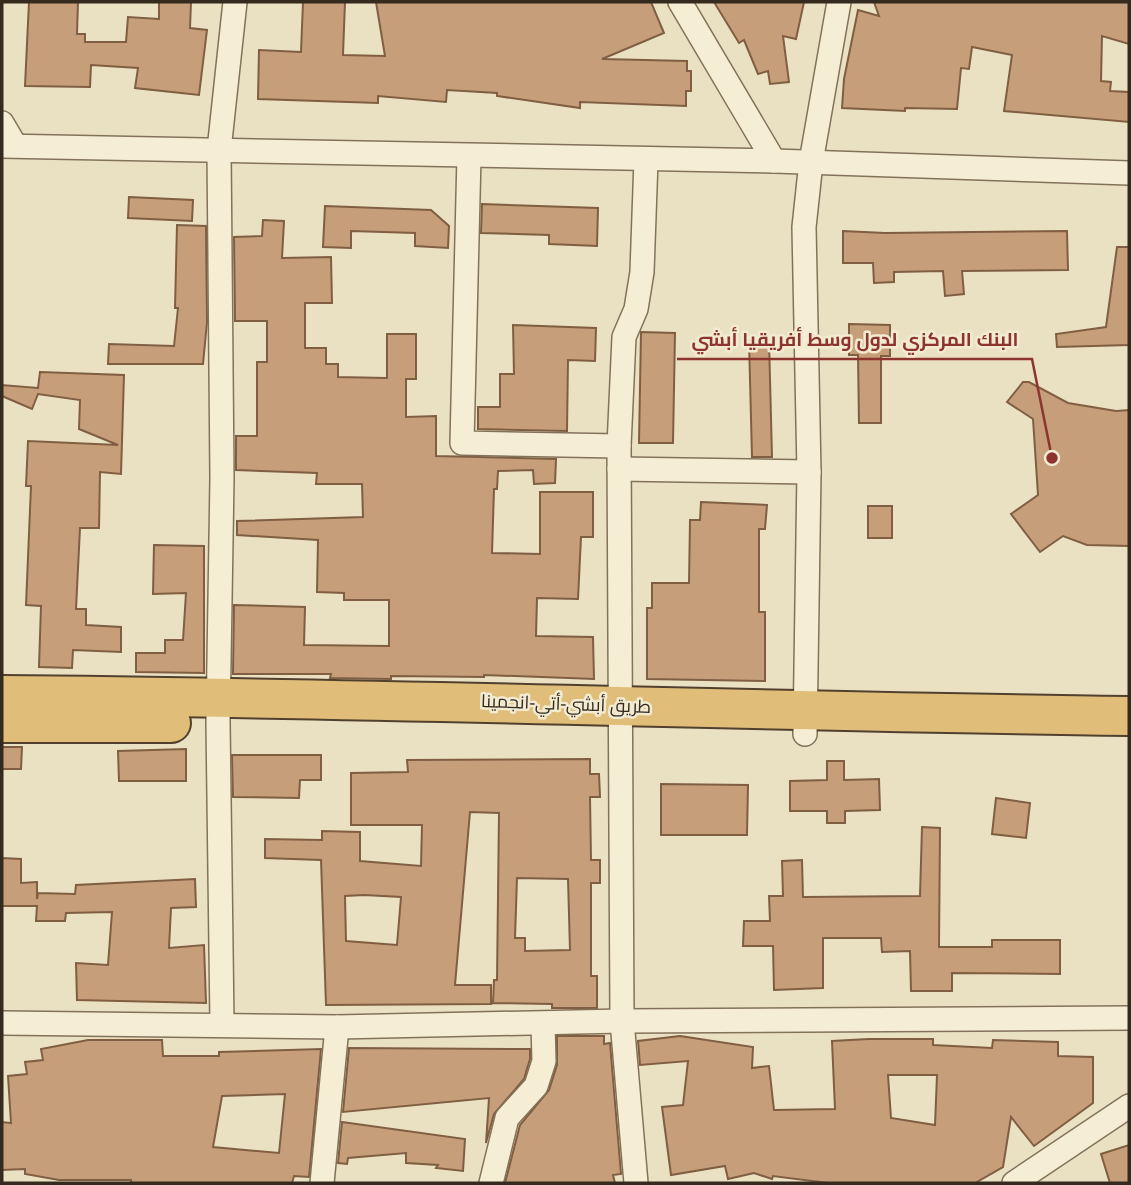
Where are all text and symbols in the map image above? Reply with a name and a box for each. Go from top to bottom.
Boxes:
callout: البنك المركزي لدول وسط أفريقيا أبشي [677,319,1032,359]
text: البنك المركزي لدول وسط أفريقيا أبشي [691,326,1019,355]
street label: طريق أبشي-أتي-انجمينا [480,688,652,721]

